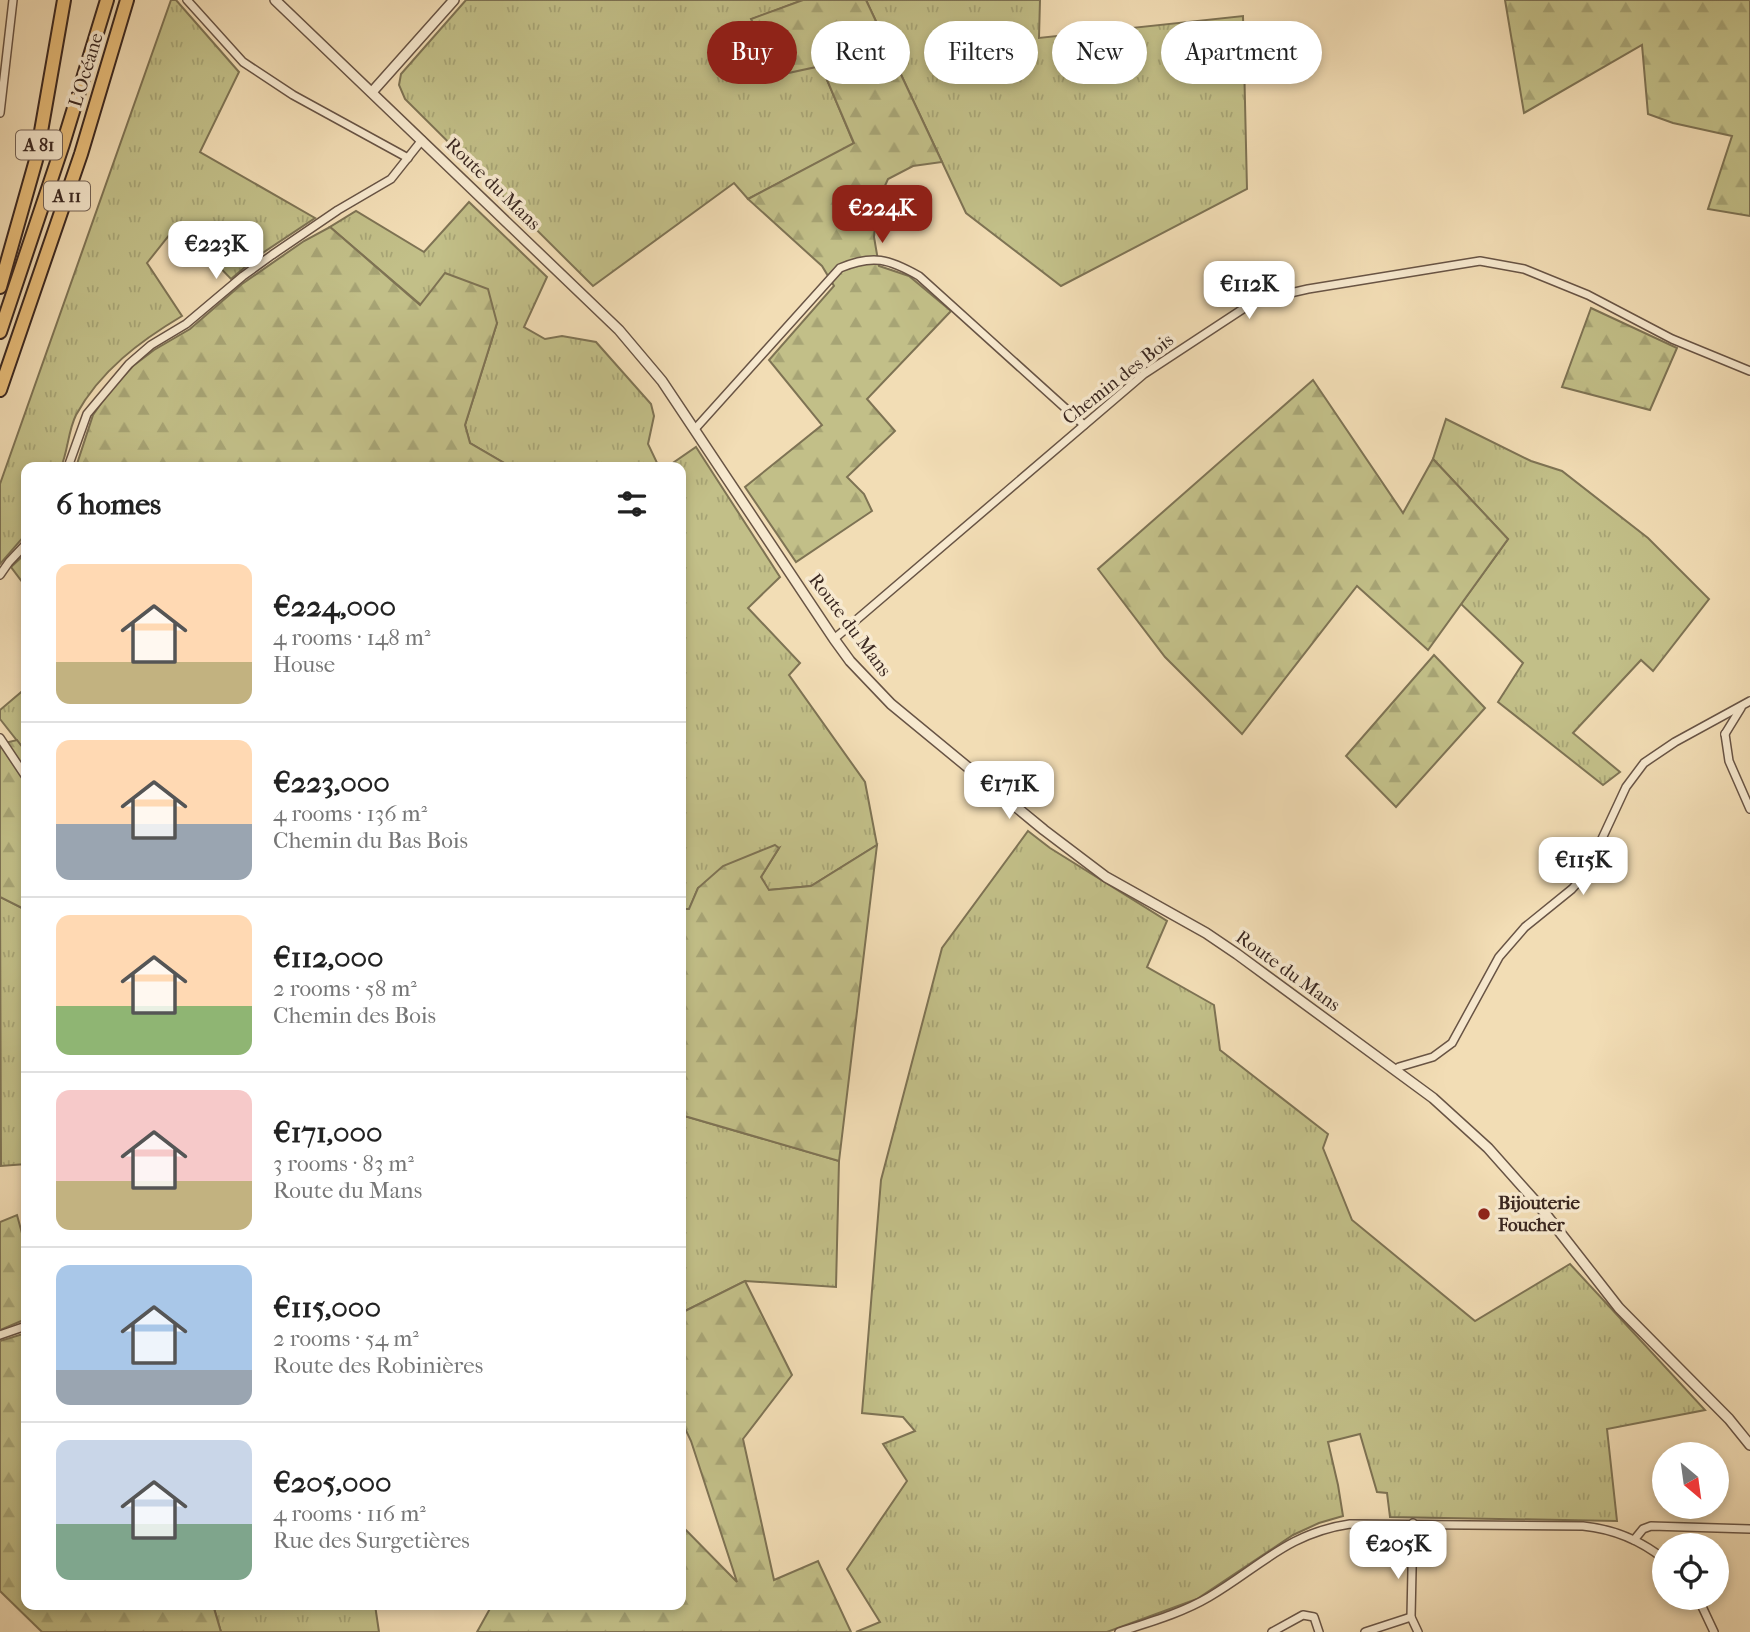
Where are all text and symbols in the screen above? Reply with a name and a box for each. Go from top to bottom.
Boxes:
chip: Buy [707,21,797,84]
chip: Rent [811,21,910,84]
chip: Filters [924,21,1038,84]
chip: New [1052,21,1147,84]
chip: Apartment [1161,21,1322,84]
street label: L’Océane [64,30,108,110]
road number: A 81 [16,130,62,160]
street label: Route du Mans [441,133,545,235]
road number: A 11 [44,182,90,210]
pin: €224K [833,186,931,245]
text: €224K [848,194,916,221]
pin: €223K [167,222,265,281]
text: €223K [184,230,248,257]
pin: €112K [1200,262,1298,321]
text: €112K [1220,270,1278,297]
street label: Chemin des Bois [1058,329,1178,429]
icon: filters [613,485,651,523]
text: 6 homes [56,487,161,522]
street label: Route du Mans [804,569,896,681]
text: €224,000 [273,589,396,624]
icon: home [112,592,196,676]
text: 4 rooms · 148 m² [273,624,430,651]
text: House [273,651,335,678]
pin: €171K [960,762,1058,821]
text: €223,000 [273,765,390,800]
icon: home [112,768,196,852]
text: €171K [980,770,1038,797]
text: 4 rooms · 136 m² [273,800,427,827]
text: Chemin du Bas Bois [273,827,468,854]
pin: €115K [1534,838,1632,897]
text: €115K [1555,846,1611,873]
street label: Route du Mans [1232,926,1344,1016]
text: €112,000 [273,940,384,975]
icon: home [112,943,196,1027]
text: 2 rooms · 58 m² [273,975,417,1002]
text: Chemin des Bois [273,1002,436,1029]
text: €171,000 [273,1115,383,1150]
icon: home [112,1118,196,1202]
text: 3 rooms · 83 m² [273,1150,414,1177]
text: Route du Mans [273,1177,422,1204]
place label: Bijouterie Foucher [1497,1192,1581,1236]
marker: Bijouterie Foucher [1476,1206,1492,1222]
text: €115,000 [273,1290,381,1325]
icon: home [112,1293,196,1377]
text: 2 rooms · 54 m² [273,1325,419,1352]
text: Route des Robinières [273,1352,483,1379]
north arrow [1652,1442,1729,1519]
map controls [1652,1442,1729,1610]
text: €205,000 [273,1465,392,1500]
icon: home [112,1468,196,1552]
text: 4 rooms · 116 m² [273,1500,426,1527]
pin: €205K [1349,1522,1447,1581]
text: Rue des Surgetières [273,1527,470,1554]
text: €205K [1366,1530,1430,1557]
button: locate [1652,1533,1729,1610]

